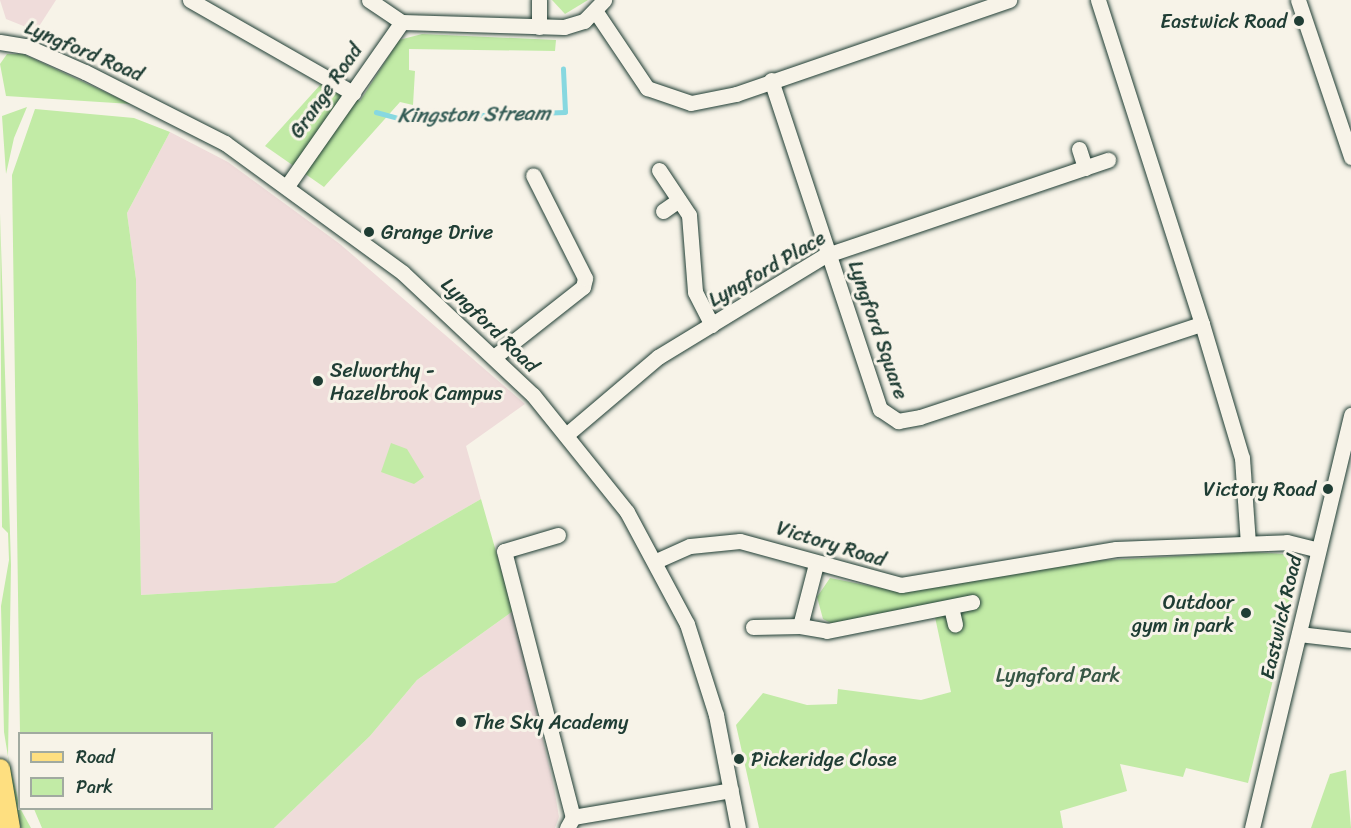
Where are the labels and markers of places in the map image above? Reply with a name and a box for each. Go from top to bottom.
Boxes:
place label: Eastwick Road [1160,9,1287,33]
marker: Eastwick Road [1292,14,1306,28]
place label: Grange Drive [381,220,493,244]
marker: Grange Drive [362,225,376,239]
place label: Selworthy - Hazelbrook Campus [330,358,502,405]
marker: Selworthy - Hazelbrook Campus [311,374,325,388]
place label: Victory Road [1203,477,1316,501]
marker: Victory Road [1321,482,1335,496]
place label: Outdoor gym in park [1132,590,1234,637]
marker: Outdoor gym in park [1239,606,1253,620]
place label: The Sky Academy [473,710,629,734]
marker: The Sky Academy [454,715,468,729]
place label: Pickeridge Close [751,747,897,771]
marker: Pickeridge Close [732,752,746,766]

